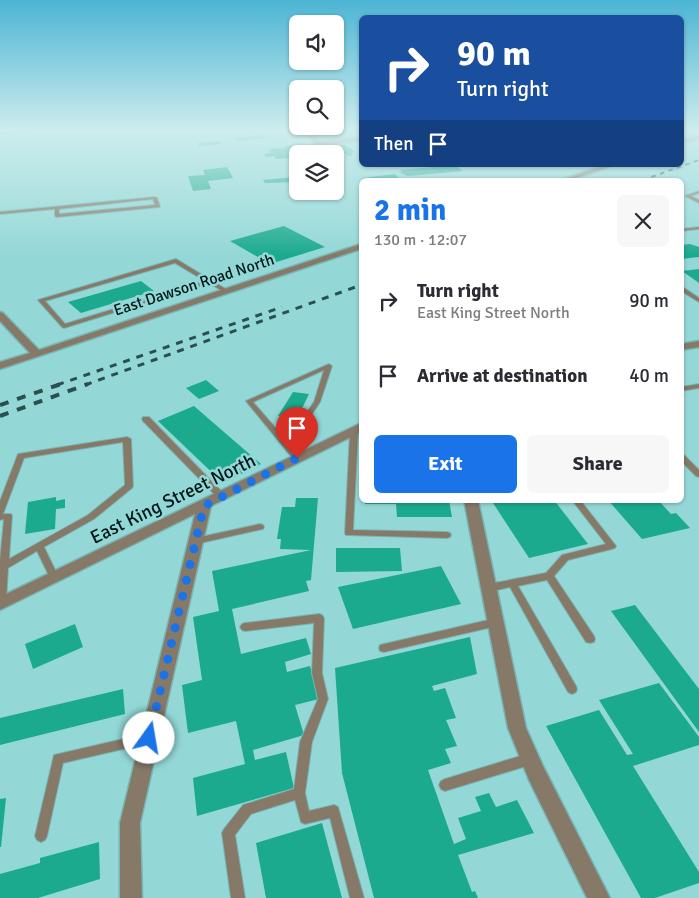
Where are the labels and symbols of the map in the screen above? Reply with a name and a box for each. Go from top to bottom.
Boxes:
street label: East Dawson Road North [111,250,277,320]
pin [276,407,318,458]
street label: East King Street North [86,448,260,550]
position arrow [122,711,174,763]

